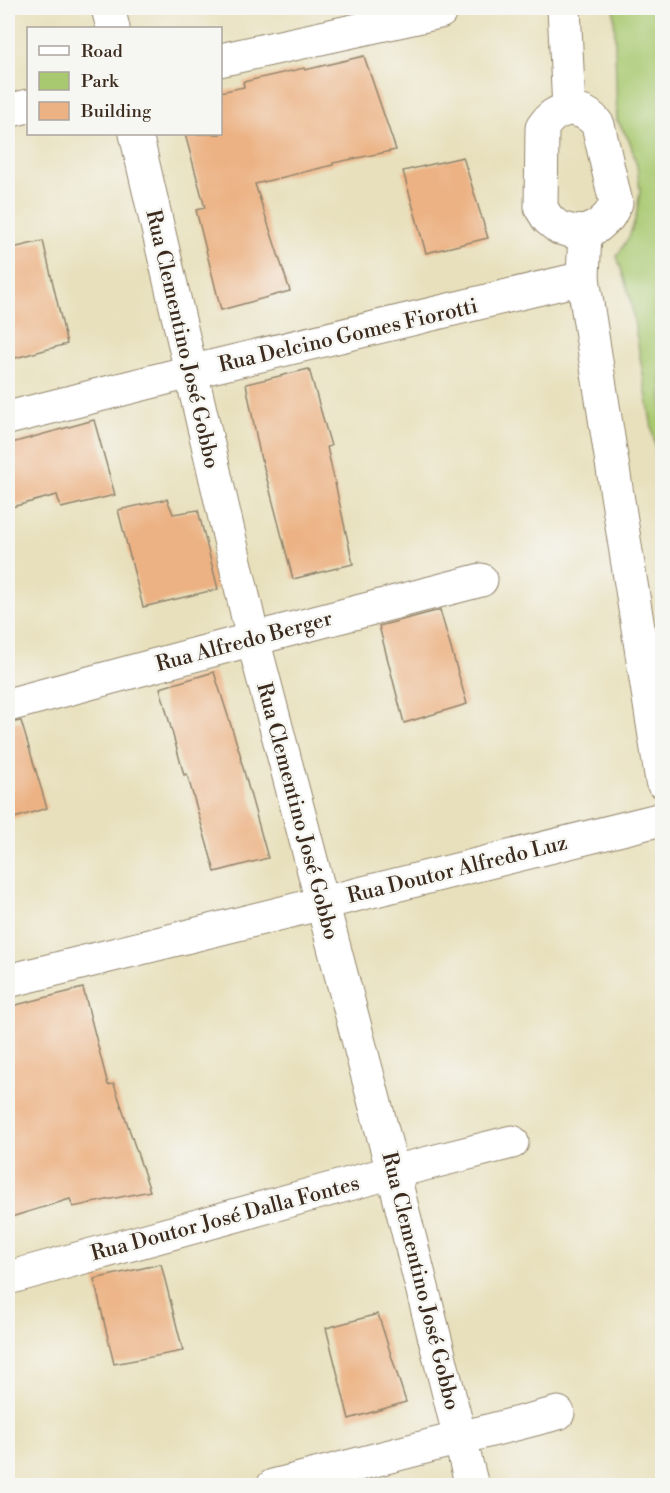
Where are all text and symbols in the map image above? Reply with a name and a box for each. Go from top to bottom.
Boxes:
legend [27,27,222,135]
text: Road [81,40,124,63]
text: Park [81,70,120,93]
text: Building [80,100,152,123]
street label: Rua Clementino José Gobbo [140,207,225,471]
street label: Rua Delcino Gomes Fiorotti [216,293,480,378]
street label: Rua Alfredo Berger [153,606,335,678]
street label: Rua Clementino José Gobbo [250,680,344,943]
street label: Rua Doutor Alfredo Luz [345,830,570,910]
street label: Rua Clementino José Gobbo [375,1149,465,1413]
street label: Rua Doutor José Dalla Fontes [88,1171,362,1267]

